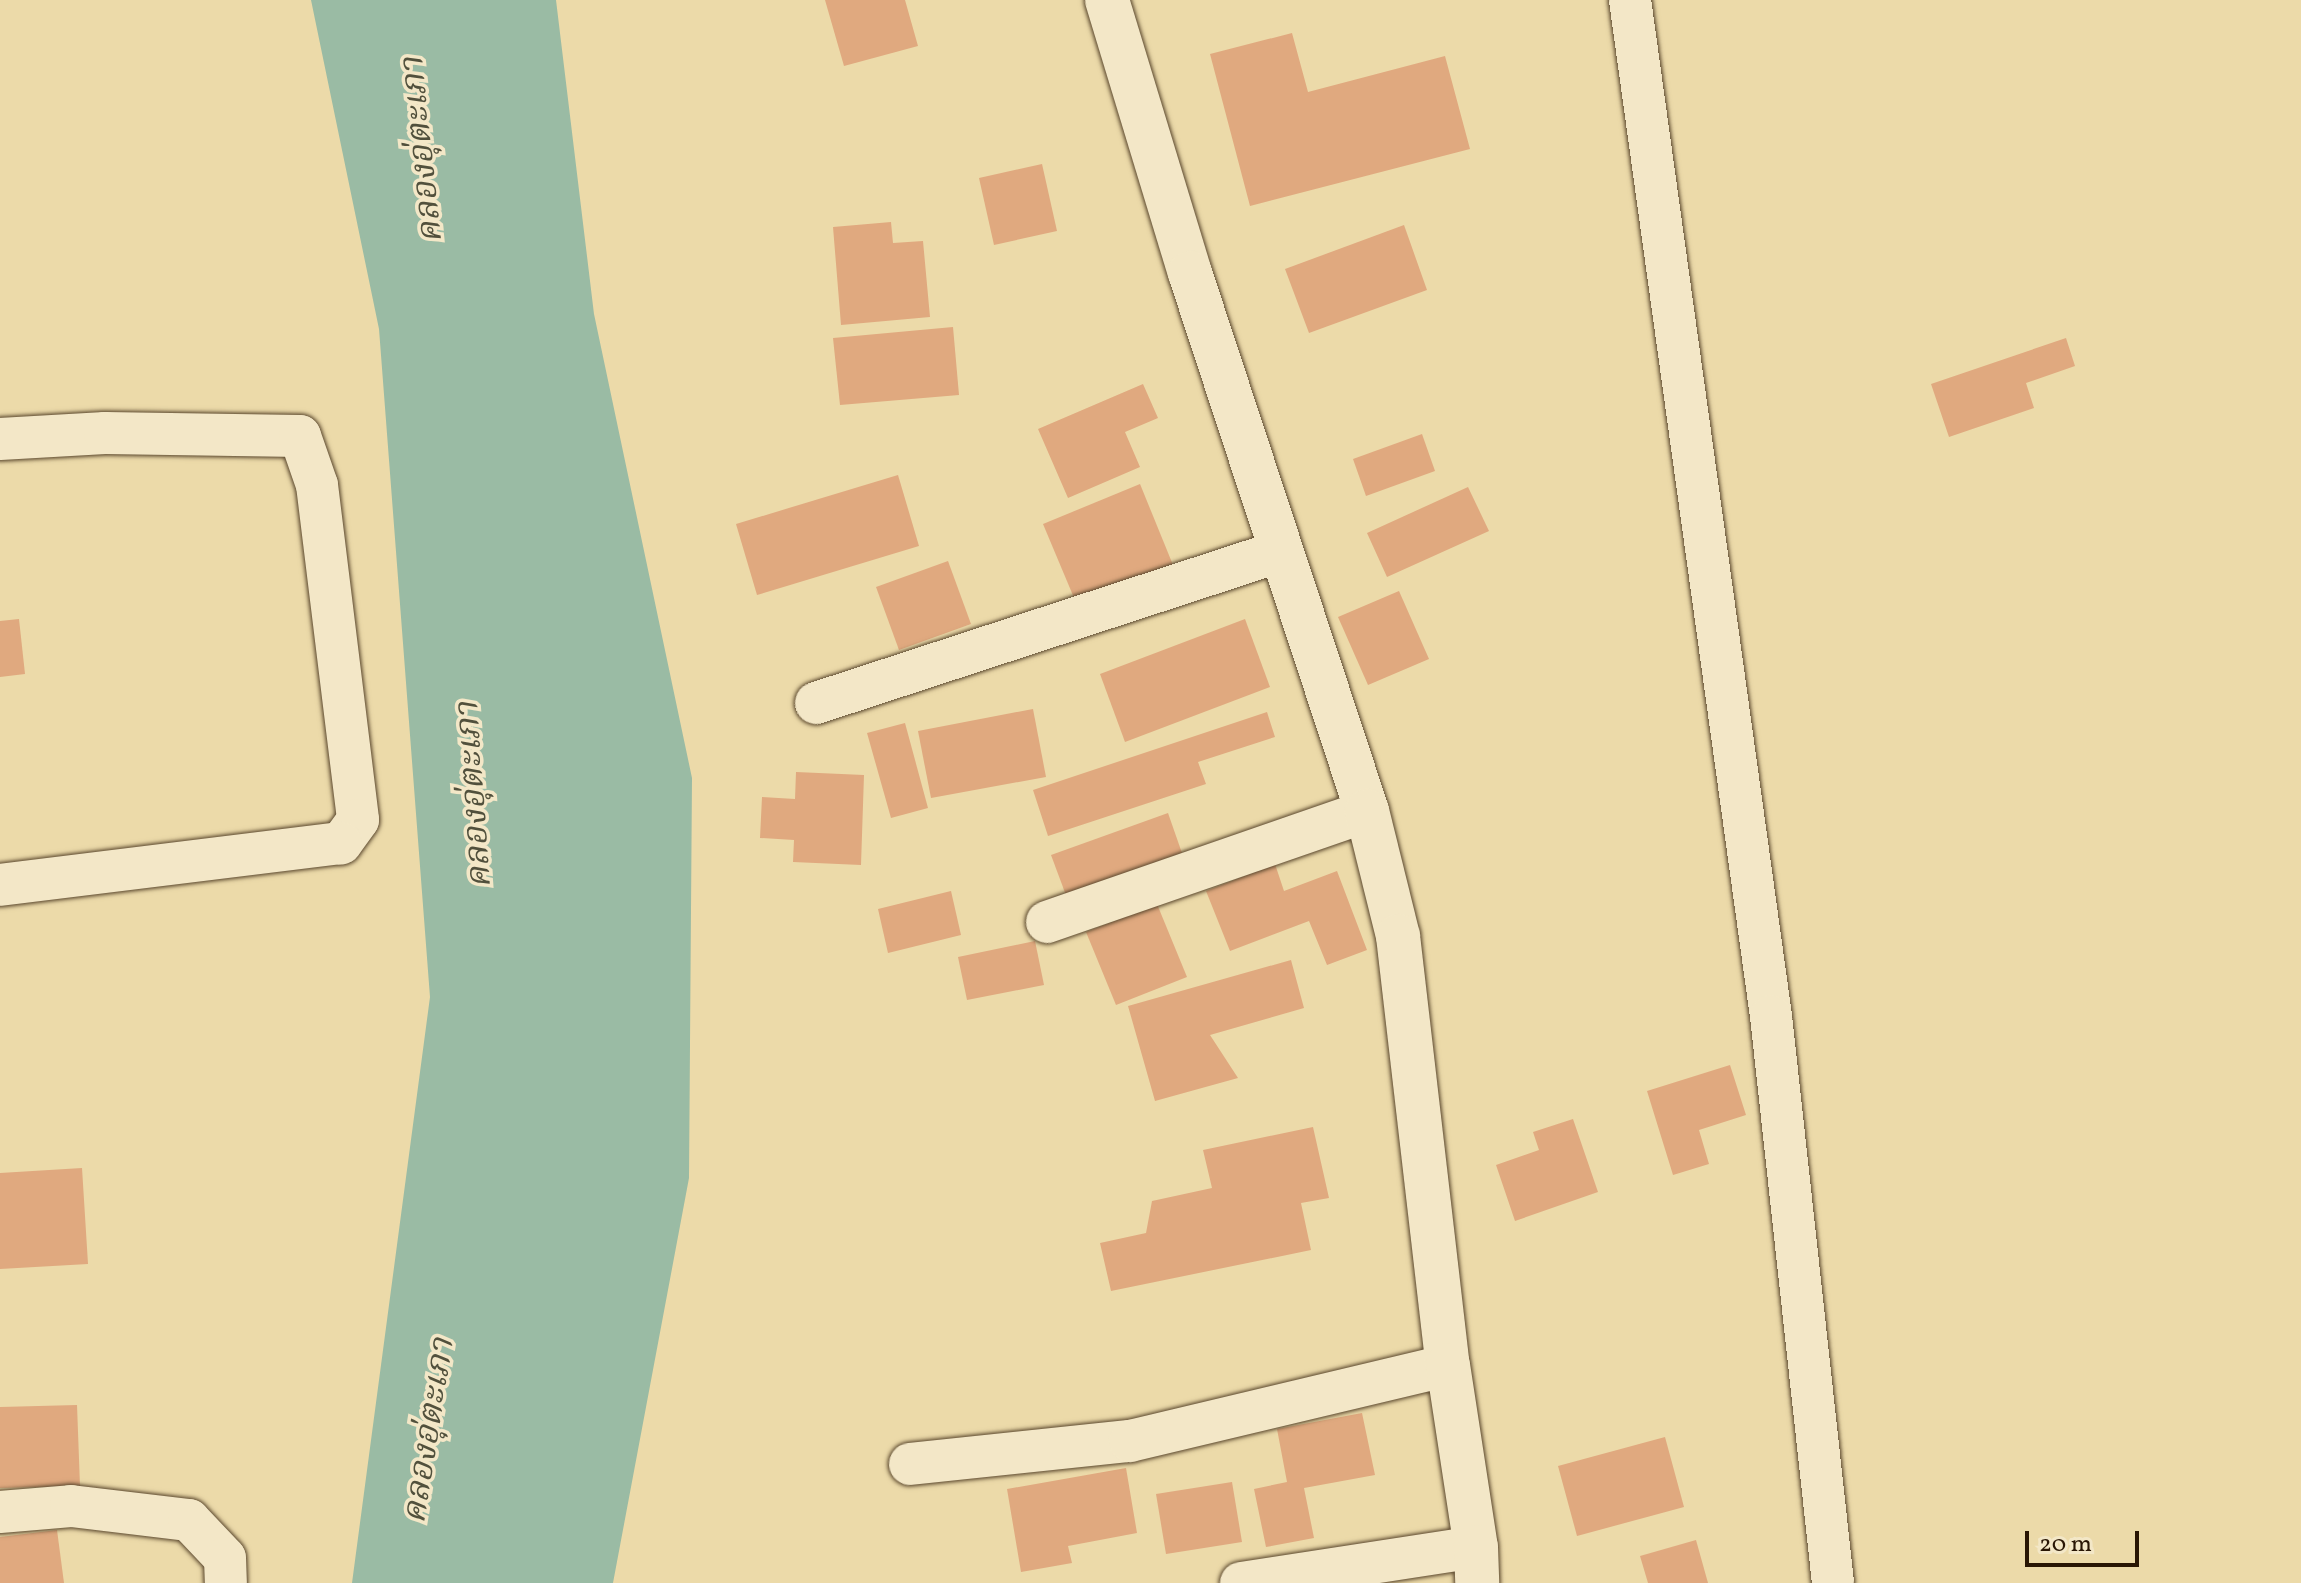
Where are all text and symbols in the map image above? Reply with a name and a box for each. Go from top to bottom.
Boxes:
water label: คลองอุ่ตะเภา [393,55,453,245]
water label: คลองอุ่ตะเภา [448,700,502,890]
water label: คลองอุ่ตะเภา [395,1336,465,1526]
scale bar [2029,1515,2143,1565]
text: 20 m [2039,1528,2092,1562]

